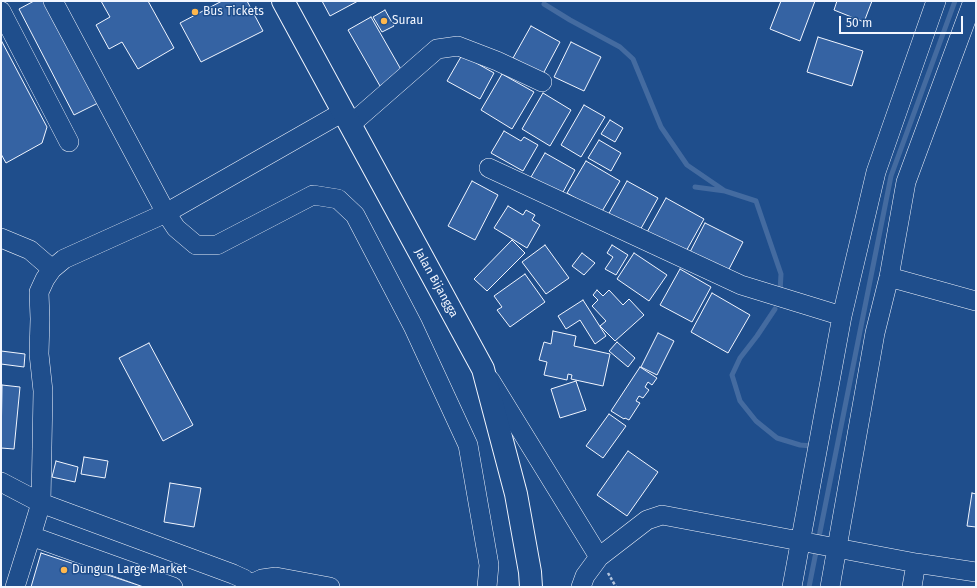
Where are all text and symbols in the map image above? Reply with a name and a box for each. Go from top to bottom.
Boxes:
place label: Bus Tickets [203,5,264,19]
marker: Bus Tickets [190,7,200,17]
scale bar [841,8,965,34]
place label: Surau [392,14,423,28]
marker: Surau [379,16,389,26]
text: 50 m [846,16,872,30]
street label: Jalan Bijangga [411,246,461,320]
place label: Dungun Large Market [72,563,187,577]
marker: Dungun Large Market [59,565,69,575]

